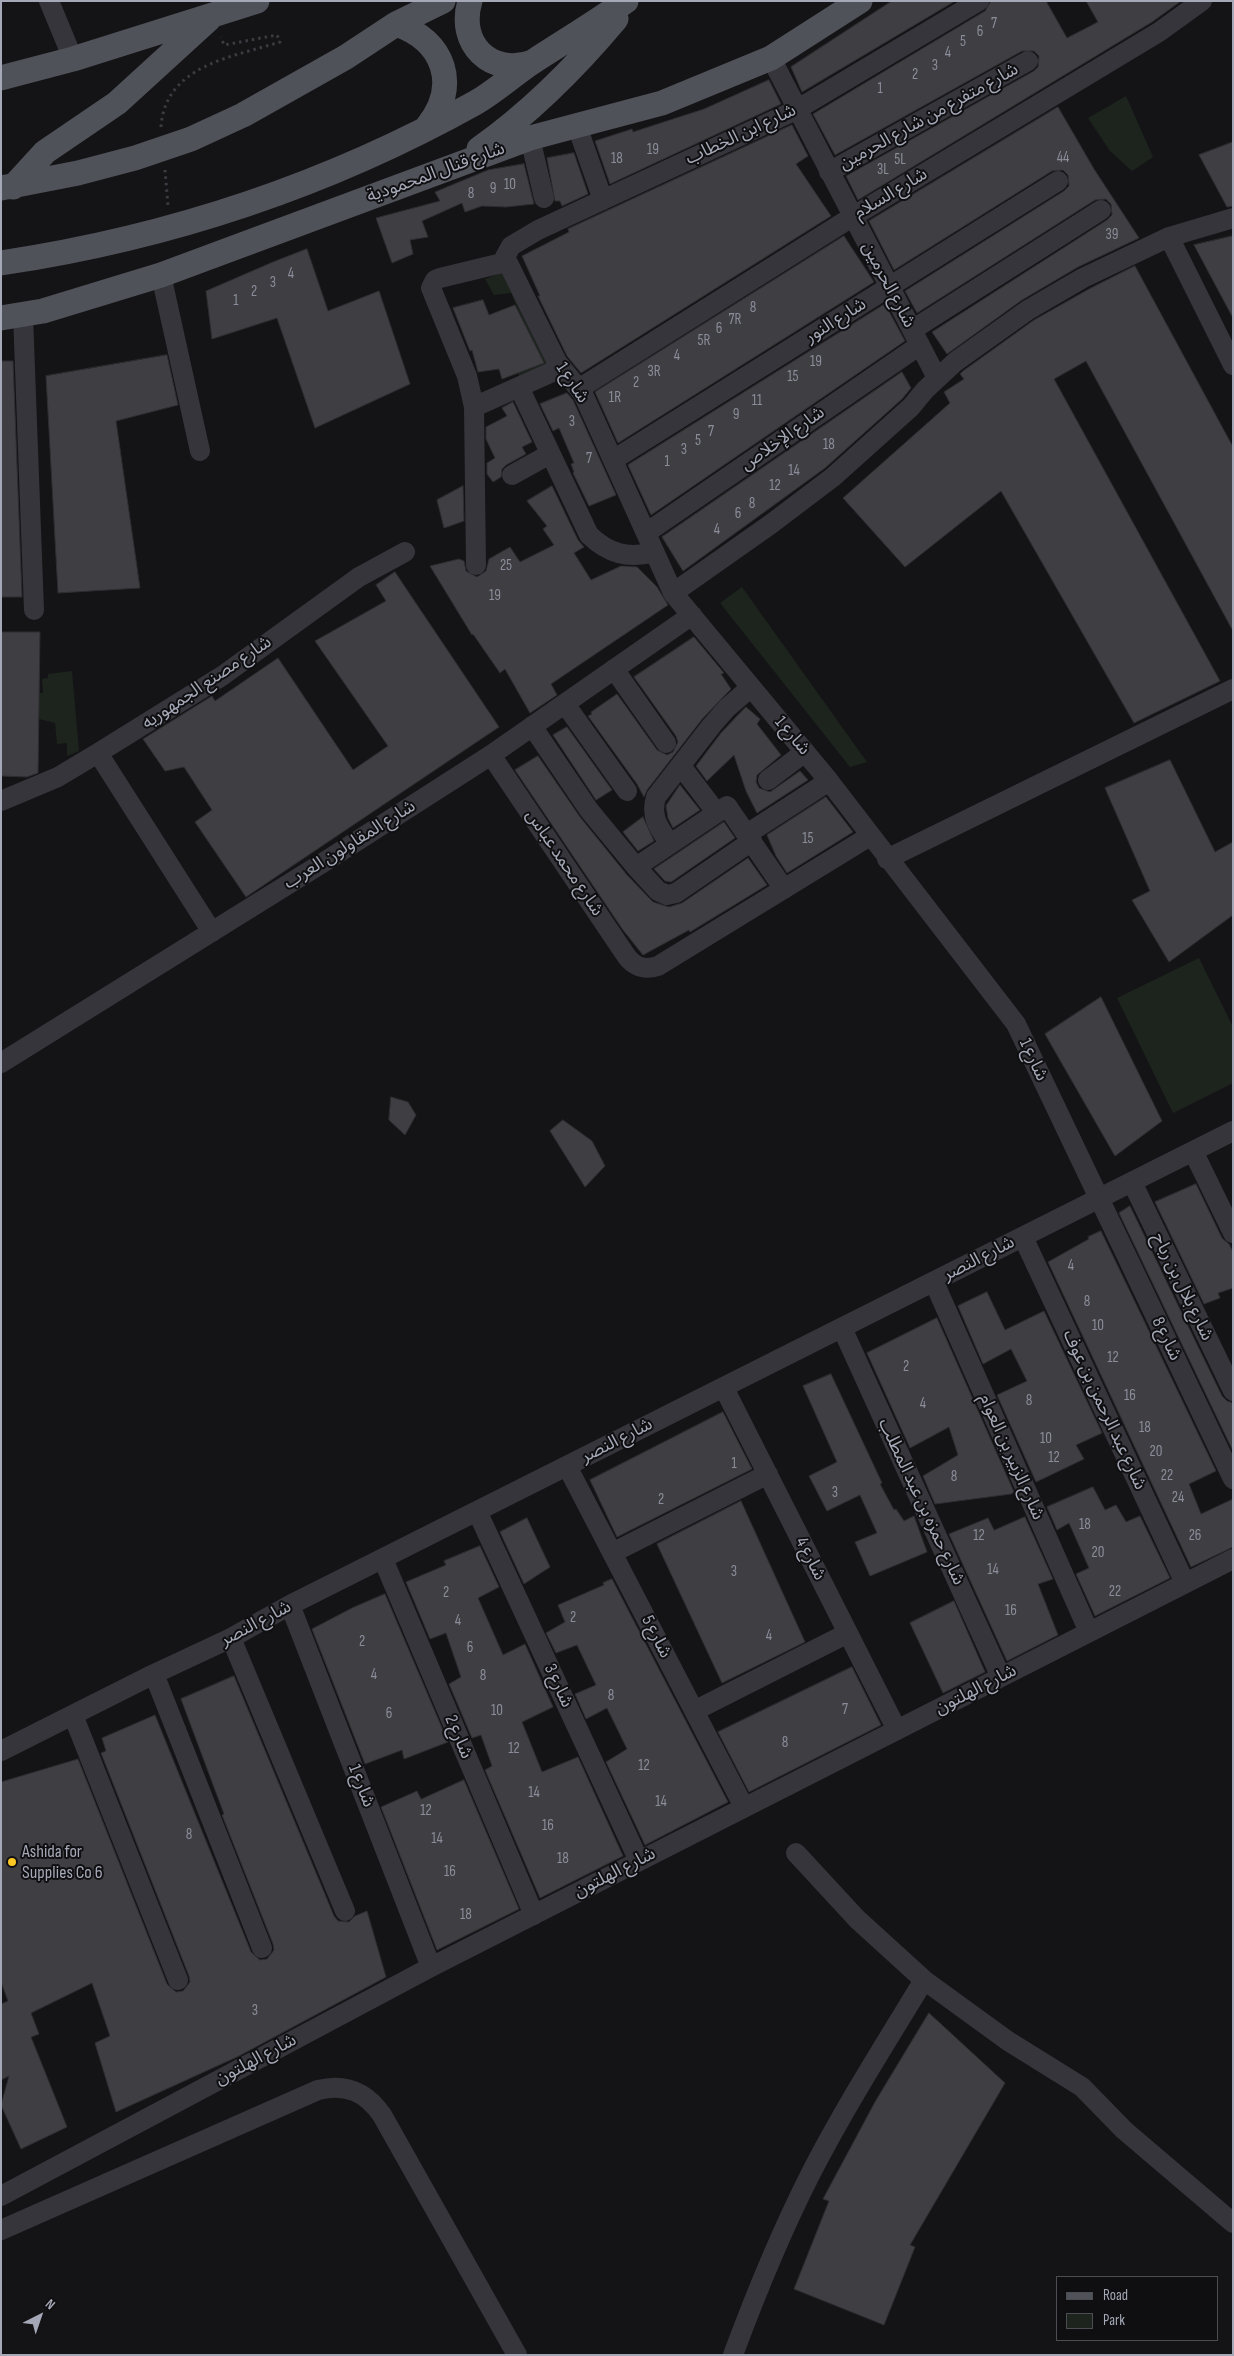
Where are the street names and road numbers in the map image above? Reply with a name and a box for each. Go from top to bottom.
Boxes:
street label: شارع متفرع من شارع الحرمين [836,59,1022,175]
street label: شارع ابن الخطاب [682,100,800,170]
street label: شارع قنال المحمودية [364,138,508,208]
street label: شارع السلام [850,164,932,224]
street label: شارع الحرمين [856,238,920,332]
street label: شارع النور [801,294,871,348]
street label: شارع 1 [551,359,593,407]
street label: شارع الإخلاص [737,402,829,476]
street label: شارع مصنع الجمهوريه [138,632,276,734]
street label: شارع 1 [770,712,814,760]
street label: شارع المقاولون العرب [280,796,420,894]
street label: شارع محمد عباس [520,806,608,920]
street label: شارع 1 [1014,1035,1052,1085]
street label: شارع بلال بن رباح [1147,1229,1217,1345]
street label: شارع النصر [940,1232,1018,1286]
street label: شارع 8 [1146,1314,1186,1364]
street label: شارع عبد الرحمن بن عوف [1057,1327,1151,1493]
street label: شارع الزبير بن العوام [974,1391,1048,1523]
street label: شارع النصر [578,1414,656,1468]
street label: شارع حمزه بن عبد المطلب [873,1415,969,1589]
street label: شارع 4 [790,1534,830,1584]
street label: شارع النصر [217,1596,295,1652]
street label: شارع 5 [636,1612,676,1662]
street label: شارع الهلتون [931,1660,1021,1720]
street label: شارع 3 [539,1661,577,1711]
street label: شارع 2 [439,1712,477,1762]
street label: شارع 1 [343,1761,379,1811]
street label: شارع الهلتون [570,1843,660,1903]
street label: شارع الهلتون [212,2030,300,2090]

